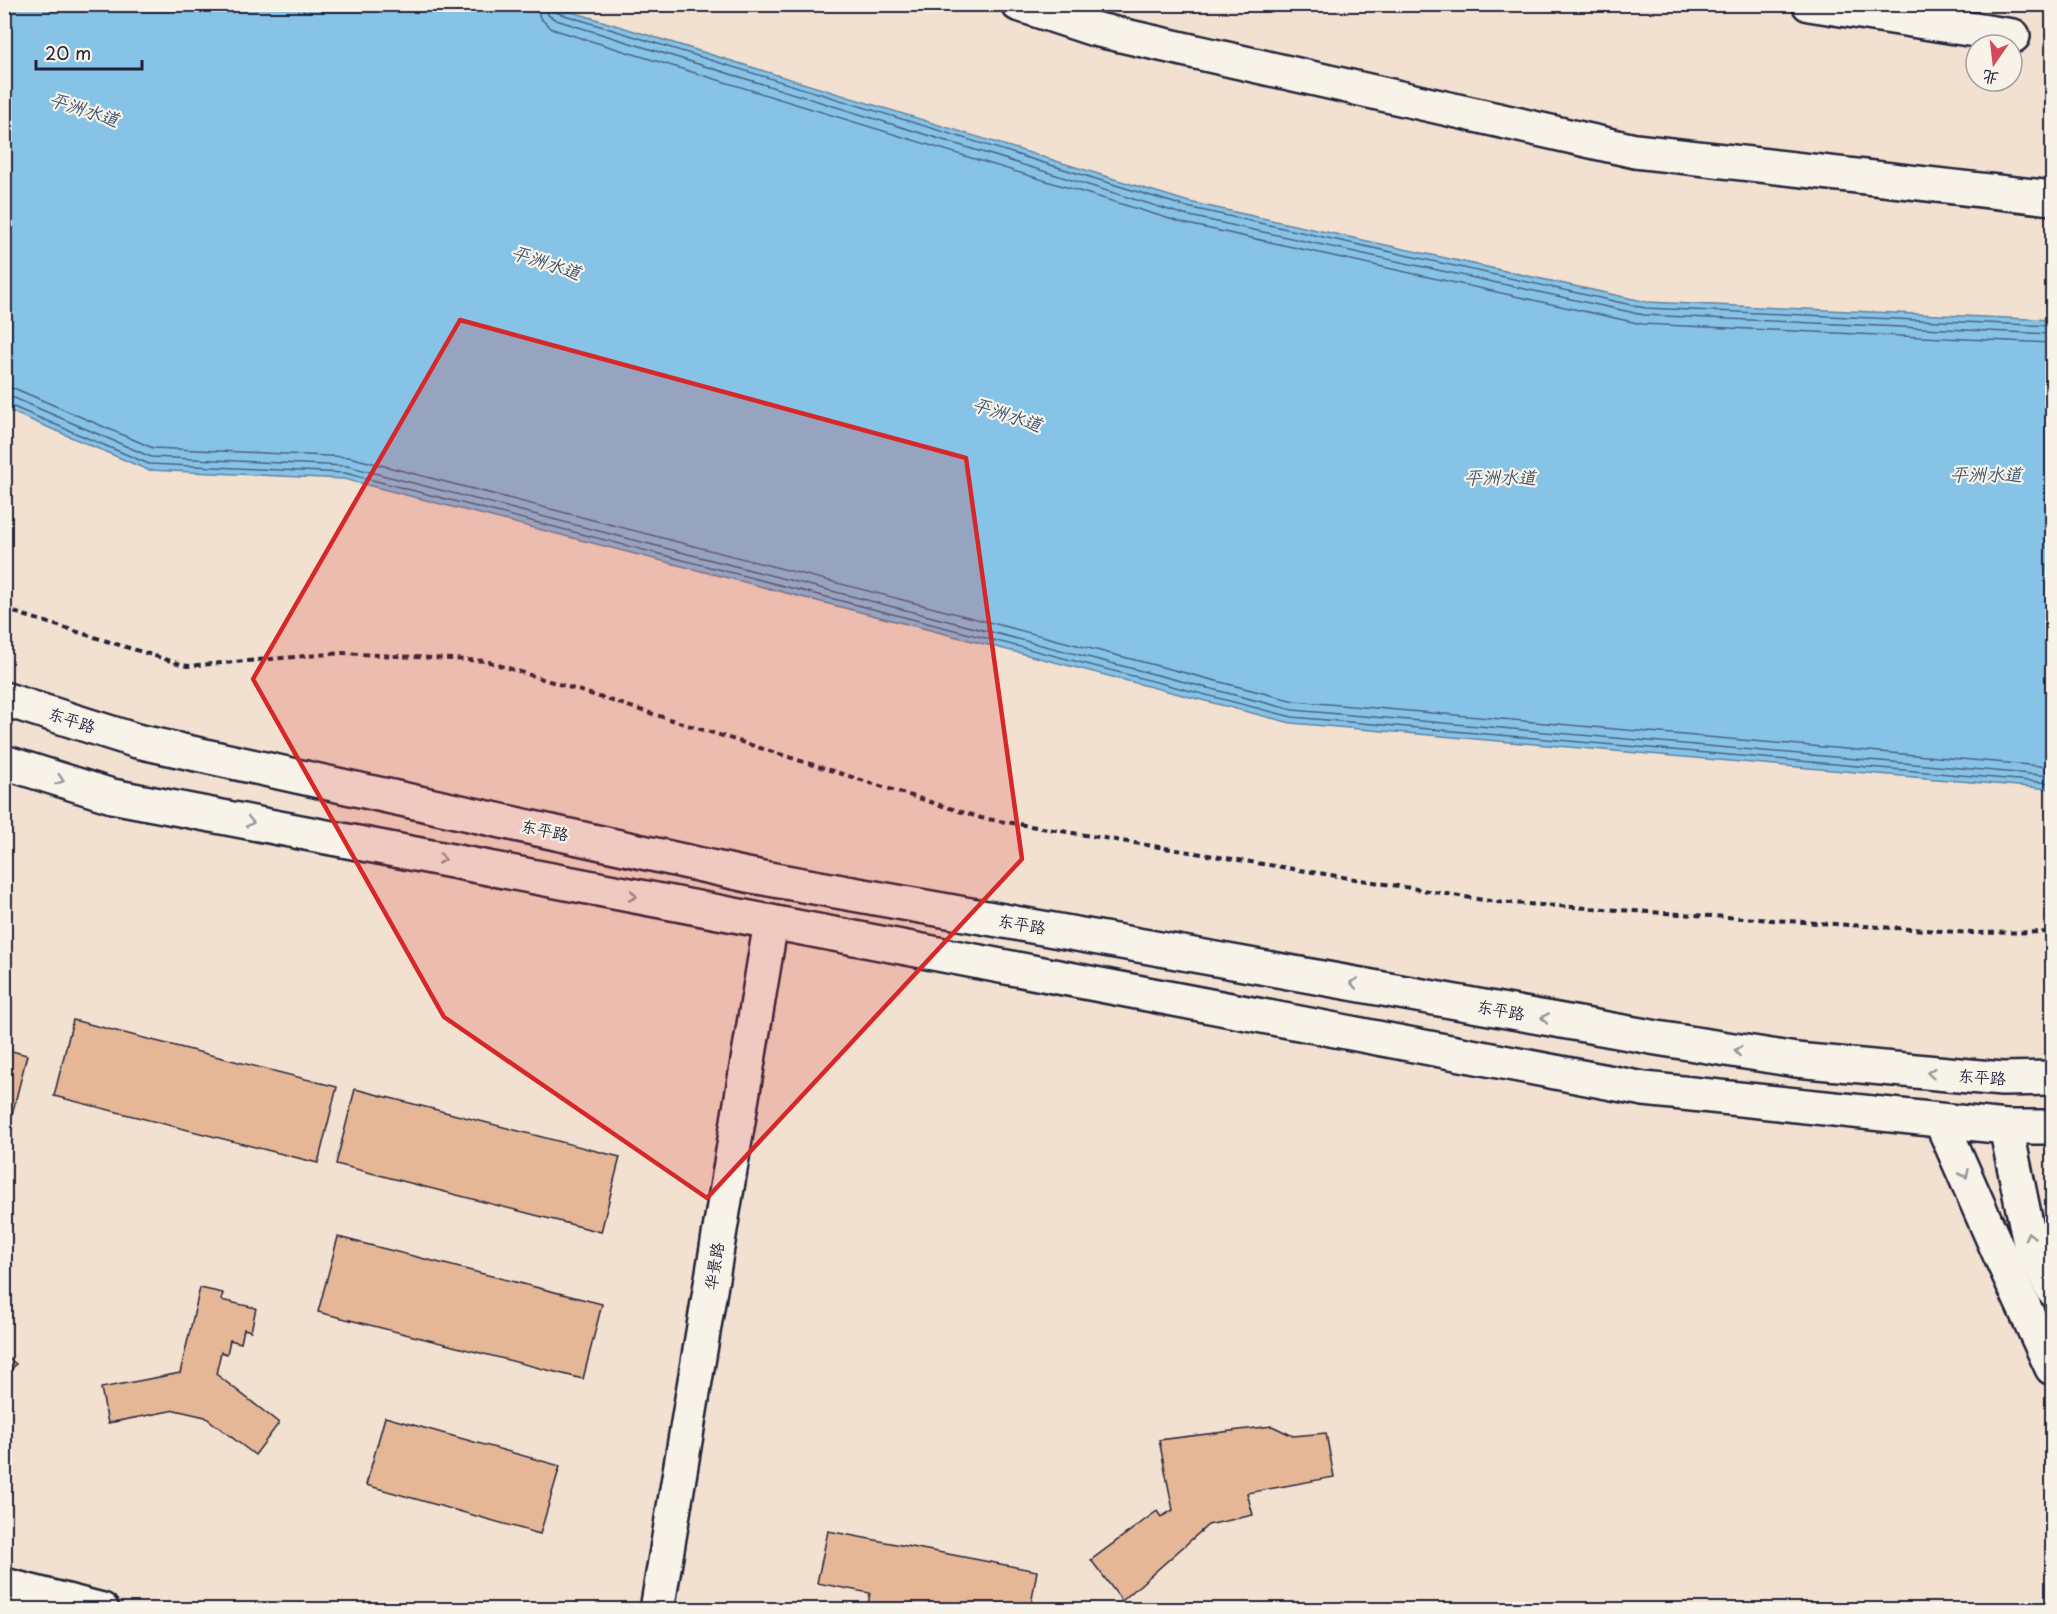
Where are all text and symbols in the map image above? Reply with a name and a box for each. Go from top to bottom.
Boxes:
scale bar [36,33,142,71]
north arrow [1964,33,2024,93]
text: 20 m [45,39,91,66]
text: 北 [1979,65,2001,92]
water label: 平洲水道 [46,85,125,133]
water label: 平洲水道 [508,238,587,286]
water label: 平洲水道 [969,390,1048,438]
water label: 平洲水道 [1950,460,2024,487]
water label: 平洲水道 [1464,463,1538,490]
street label: 东平路 [46,700,99,738]
one-way arrow [54,772,65,785]
street label: 东平路 [519,812,571,846]
one-way arrow [246,816,255,828]
one-way arrow [436,852,446,865]
one-way arrow [628,889,638,902]
street label: 东平路 [996,907,1048,939]
one-way arrow [1349,977,1359,990]
street label: 东平路 [1475,993,1527,1025]
one-way arrow [1541,1012,1550,1024]
one-way arrow [1733,1045,1742,1057]
street label: 东平路 [1957,1062,2007,1090]
one-way arrow [1927,1067,1936,1080]
one-way arrow [1958,1168,1970,1179]
one-way arrow [2024,1231,2036,1242]
street label: 华景路 [697,1240,729,1291]

